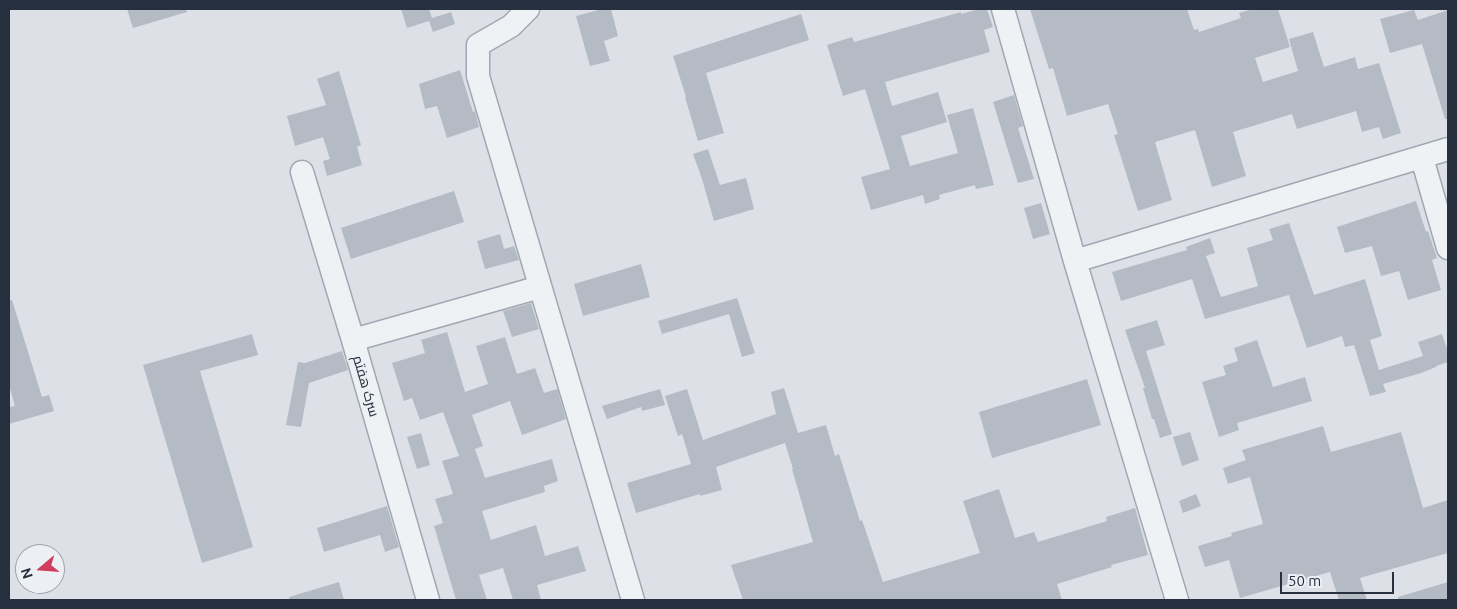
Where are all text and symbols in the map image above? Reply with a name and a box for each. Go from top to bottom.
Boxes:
street label: سرک هفتم [349,353,383,419]
north arrow [15,544,65,594]
scale bar [1282,562,1396,594]
text: N [17,566,36,581]
text: 50 m [1288,572,1321,589]

